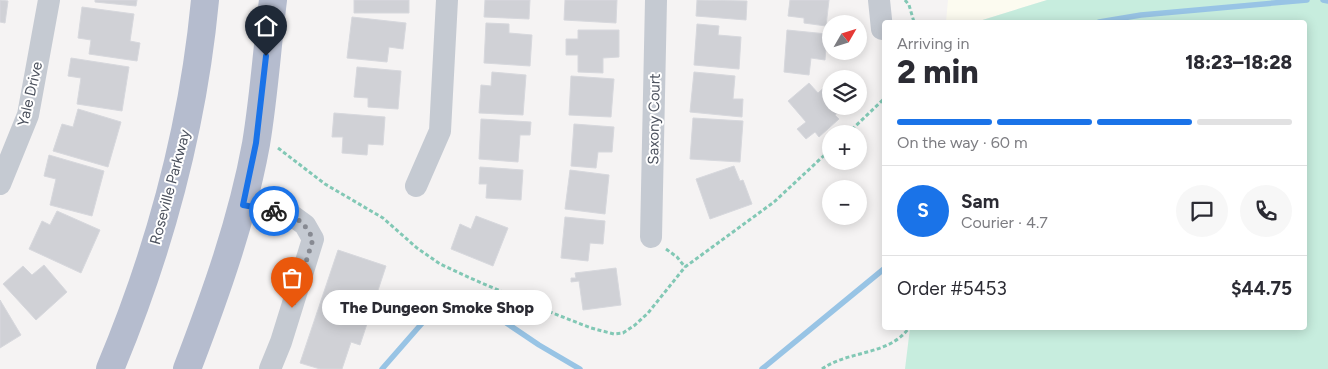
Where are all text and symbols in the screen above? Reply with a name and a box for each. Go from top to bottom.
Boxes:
pin [245,5,287,56]
icon: home [252,12,280,40]
north arrow [822,15,868,60]
map controls [822,15,867,225]
text: Arriving in [897,34,969,53]
text: 18:23–18:28 [1185,51,1292,74]
text: 2 min [897,53,979,91]
street label: Yale Drive [14,60,46,128]
button: layers [822,70,867,115]
street label: Saxony Court [644,73,664,165]
button: + [822,125,867,170]
street label: Roseville Parkway [146,127,194,247]
text: On the way · 60 m [897,133,1028,152]
button: − [822,180,867,225]
button: chat [1176,185,1228,237]
button: phone [1240,185,1292,237]
courier [249,186,299,236]
text: Sam [961,190,999,213]
icon: bike [260,197,288,225]
text: S [917,199,929,222]
text: Courier · 4.7 [961,213,1048,232]
pin [271,257,313,308]
icon: bag [278,264,306,292]
text: Order #5453 [897,277,1007,300]
text: $44.75 [1231,277,1292,300]
callout: The Dungeon Smoke Shop [322,290,552,326]
text: The Dungeon Smoke Shop [340,298,534,317]

